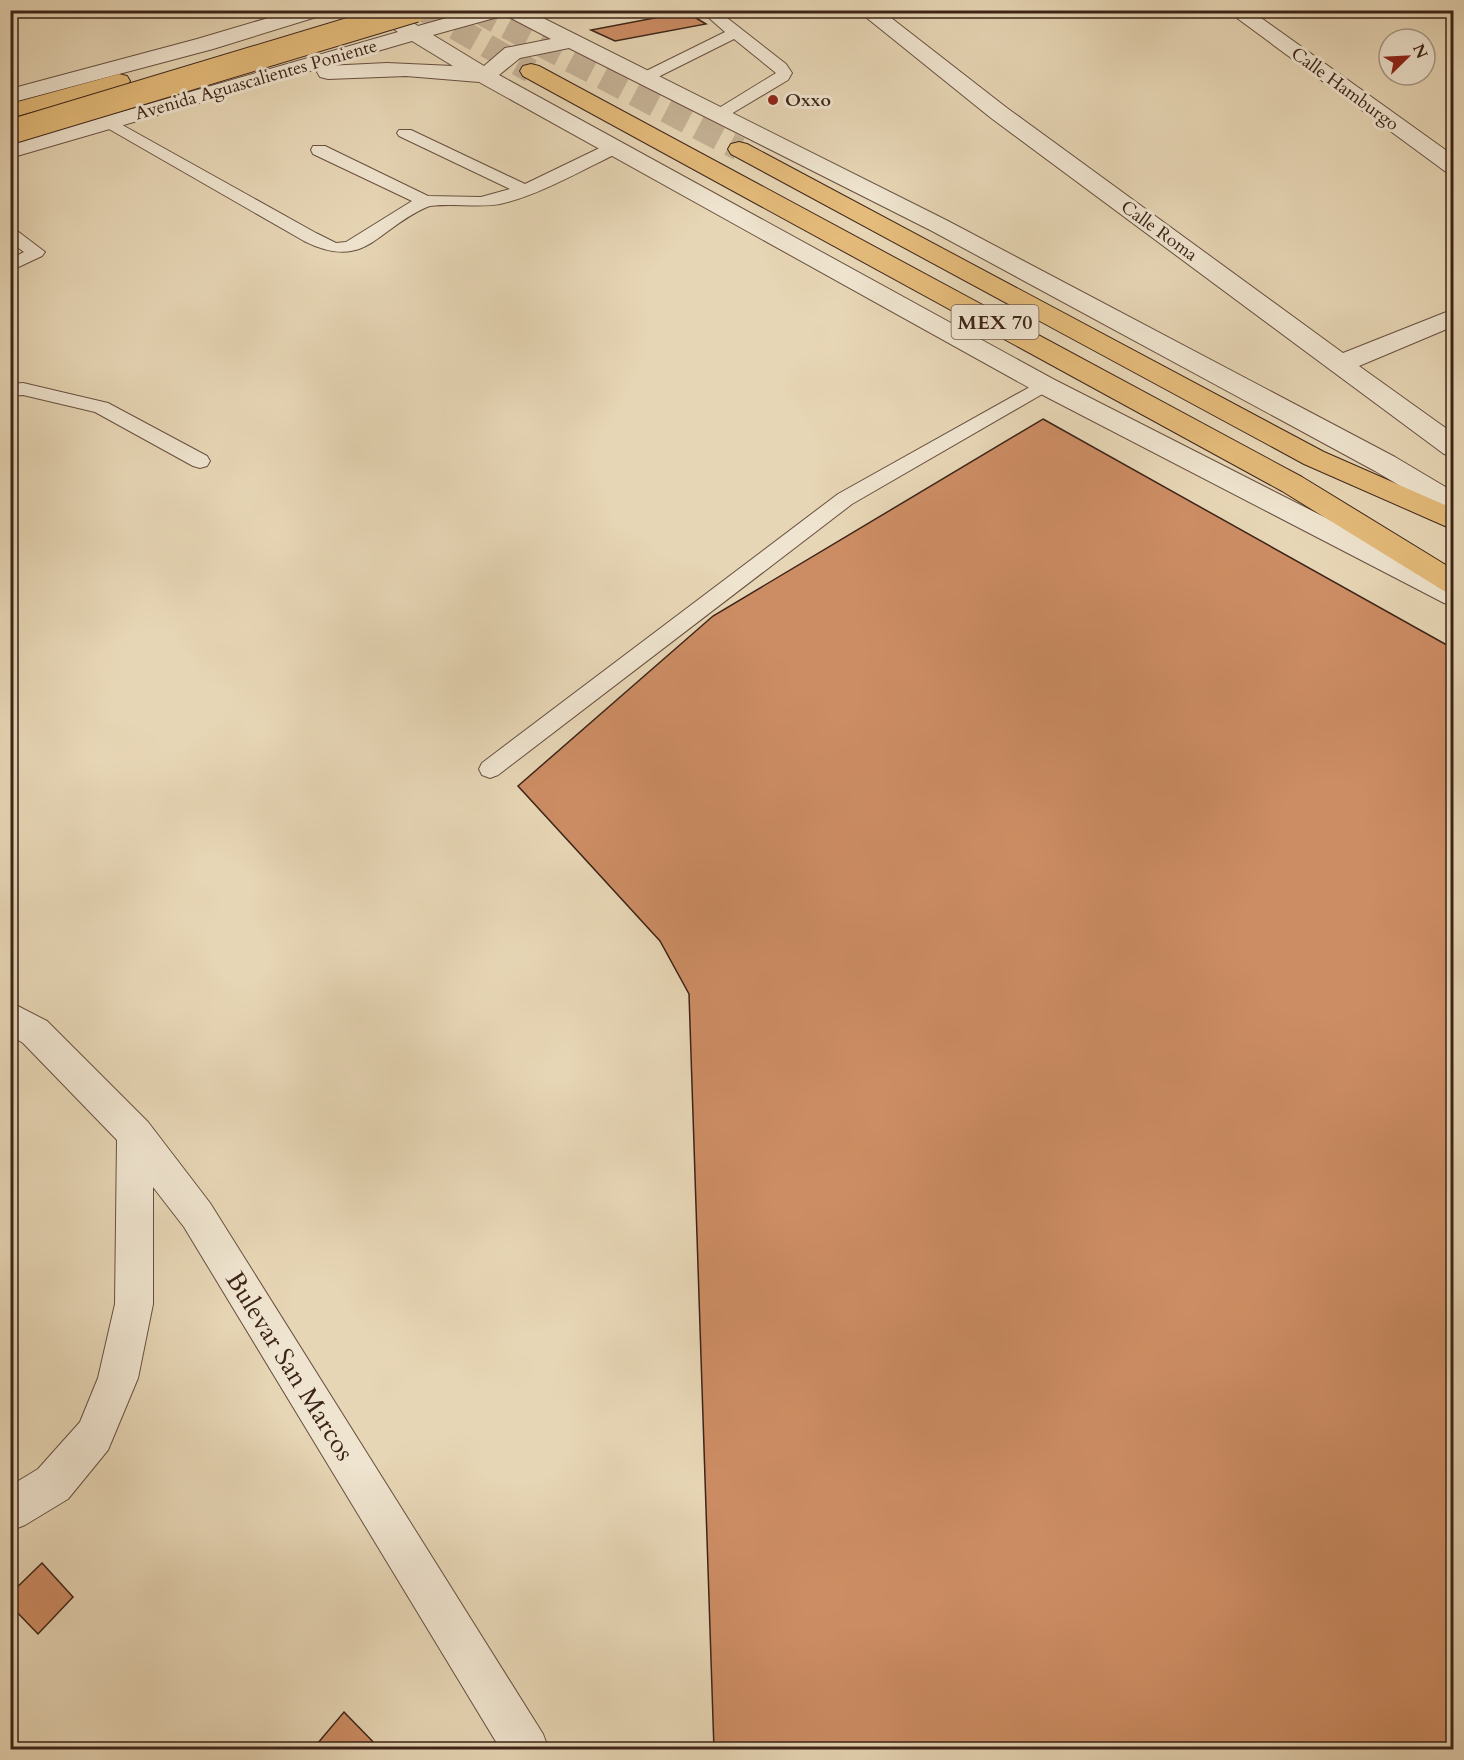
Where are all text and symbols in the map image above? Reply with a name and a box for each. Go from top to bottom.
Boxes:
north arrow [1377,27,1437,87]
street label: Avenida Aguascalientes Poniente [132,33,380,127]
text: N [1407,40,1433,62]
street label: Calle Hamburgo [1286,41,1404,137]
place label: Oxxo [785,88,831,113]
marker: Oxxo [766,93,780,107]
street label: Calle Roma [1116,195,1202,267]
road number: MEX 70 [952,305,1038,339]
street label: Bulevar San Marcos [218,1265,362,1467]

